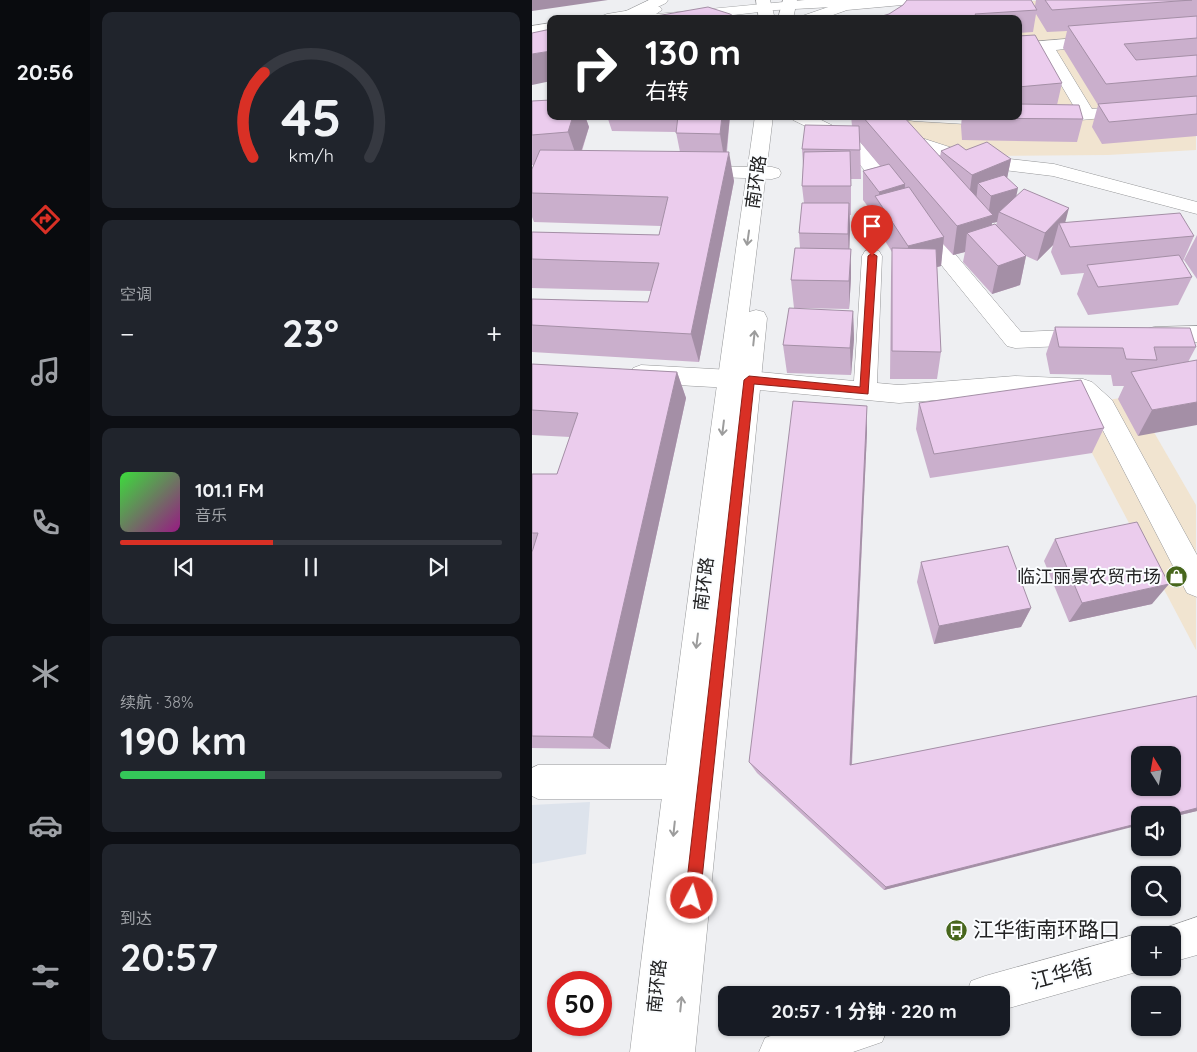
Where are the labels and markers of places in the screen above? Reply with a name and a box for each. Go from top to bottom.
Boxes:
pin [851,205,893,256]
place label: 临江丽景农贸市场 [1017,565,1161,588]
shop icon: 临江丽景农贸市场 [1165,565,1189,589]
place label: 江华街南环路口 [973,916,1120,942]
bus stop icon: 江华街南环路口 [945,918,969,942]

